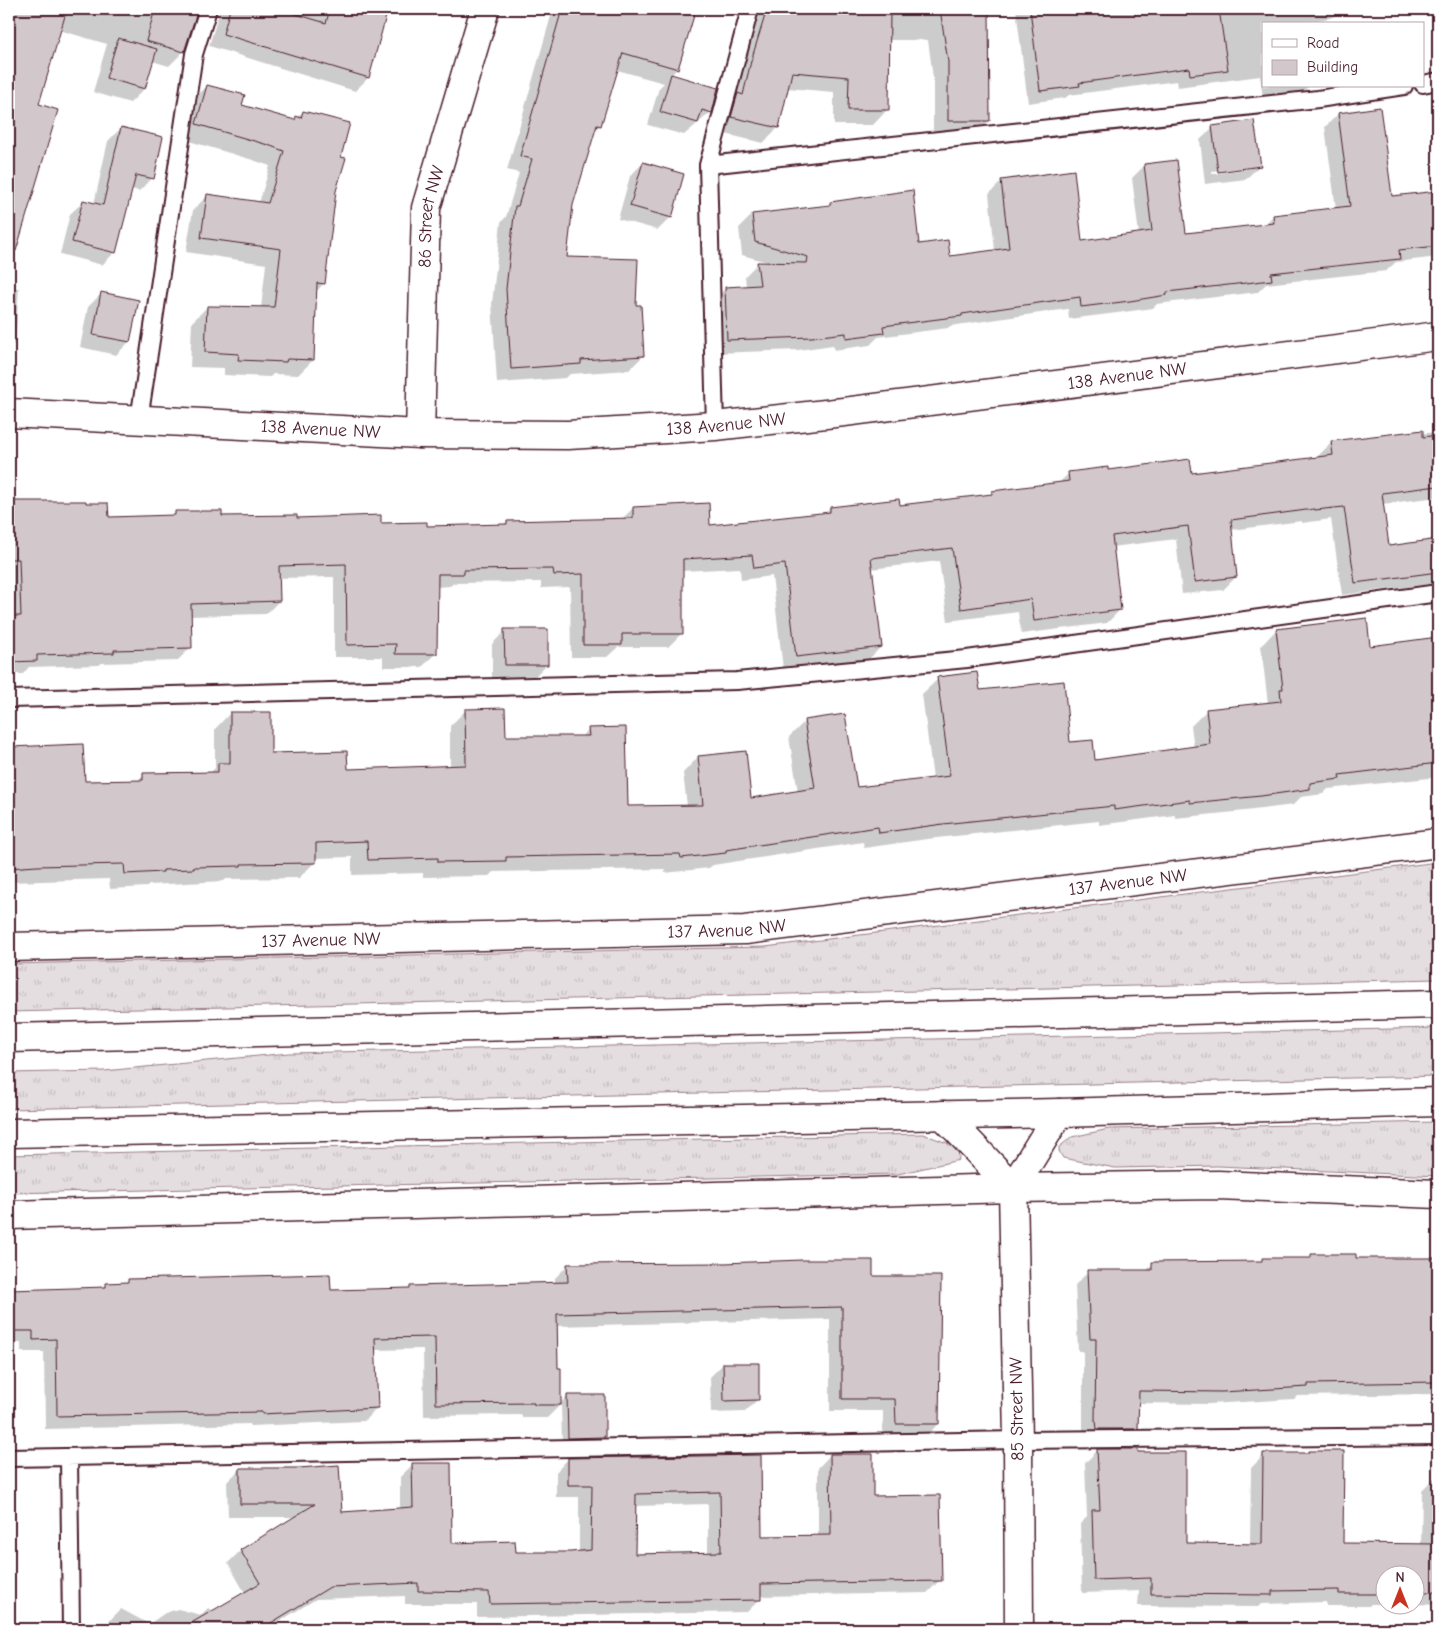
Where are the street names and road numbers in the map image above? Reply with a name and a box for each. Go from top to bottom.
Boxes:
street label: 86 Street NW [414,163,449,268]
street label: 138 Avenue NW [1066,358,1188,394]
street label: 138 Avenue NW [666,408,787,439]
street label: 138 Avenue NW [260,415,381,442]
street label: 137 Avenue NW [1067,864,1189,900]
street label: 137 Avenue NW [667,914,788,942]
street label: 137 Avenue NW [261,928,381,952]
street label: 85 Street NW [1006,1357,1028,1461]

